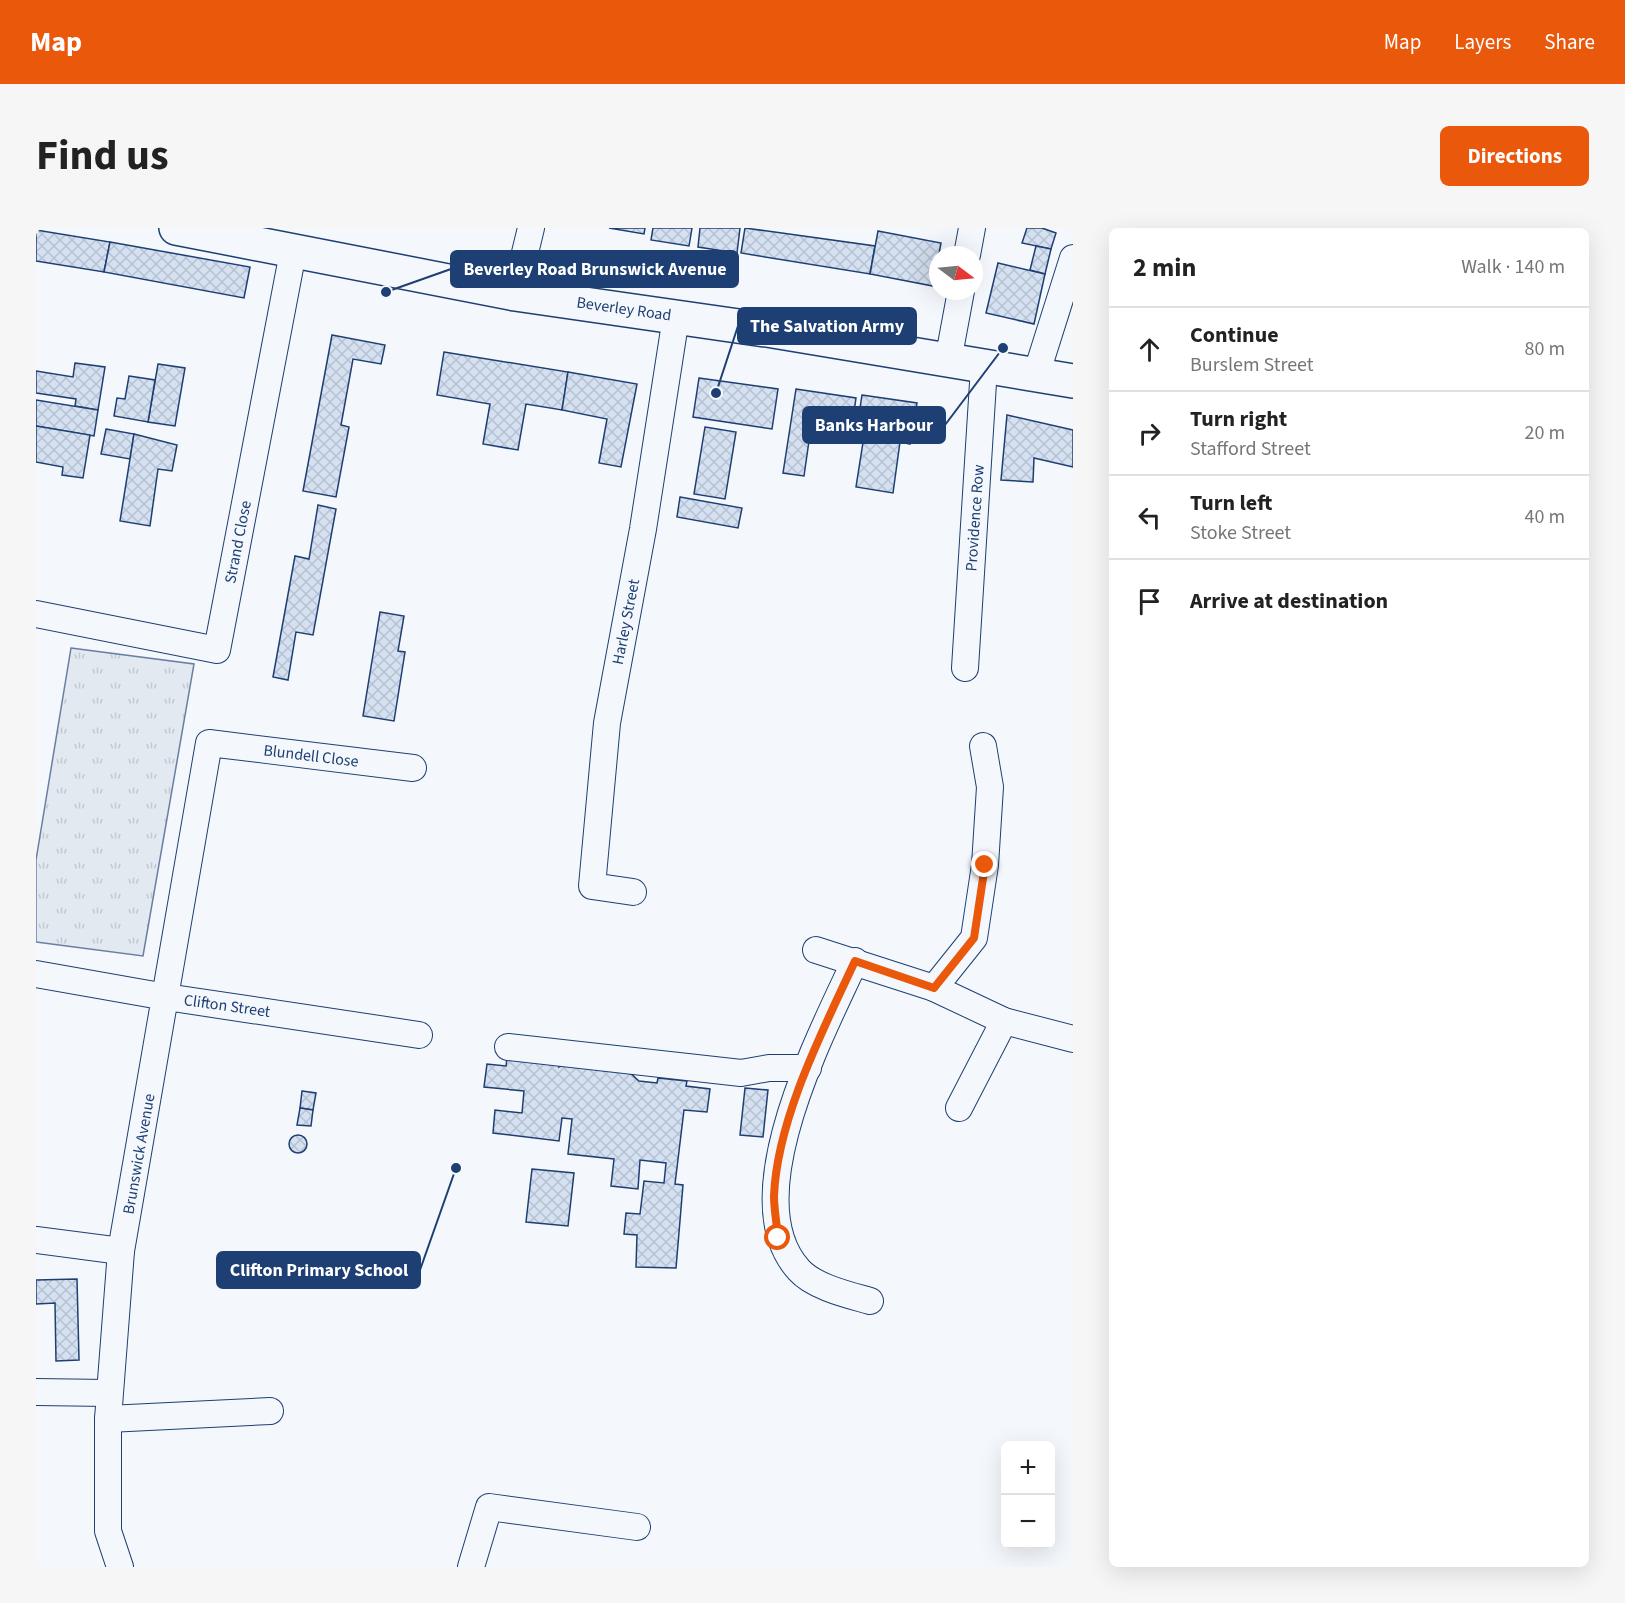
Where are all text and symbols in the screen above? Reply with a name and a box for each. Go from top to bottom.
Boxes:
text: Map [30,22,82,62]
text: Map [1384,27,1421,57]
text: Layers [1454,27,1511,57]
text: Share [1544,27,1595,57]
text: Find us [36,126,169,186]
button: Directions [1440,126,1589,186]
north arrow [929,246,983,300]
text: 2 min [1133,249,1196,286]
callout: Beverley Road Brunswick Avenue [451,251,738,287]
text: Walk · 140 m [1461,253,1565,281]
text: Beverley Road Brunswick Avenue [463,257,727,282]
street label: Beverley Road [575,291,673,327]
callout: The Salvation Army [738,308,916,344]
text: The Salvation Army [750,314,905,339]
text: Continue [1190,319,1279,351]
icon: ahead [1133,333,1166,366]
text: 80 m [1525,335,1565,363]
text: Burslem Street [1190,351,1314,379]
text: Turn right [1190,403,1287,435]
callout: Banks Harbour [803,407,945,443]
text: Banks Harbour [815,413,934,438]
icon: right [1133,417,1166,450]
text: 20 m [1525,419,1565,447]
text: Stafford Street [1190,435,1311,463]
street label: Providence Row [960,463,990,572]
text: Turn left [1190,487,1272,519]
street label: Strand Close [219,499,257,585]
icon: left [1133,501,1166,534]
text: 40 m [1525,503,1565,531]
text: Stoke Street [1190,519,1291,547]
street label: Harley Street [607,577,645,667]
icon: arrive [1133,585,1166,618]
text: Arrive at destination [1190,585,1388,617]
street label: Blundell Close [262,739,360,773]
route end [971,851,997,877]
street label: Clifton Street [182,989,272,1023]
street label: Brunswick Avenue [118,1092,160,1216]
route start [764,1224,790,1250]
callout: Clifton Primary School [217,1252,420,1288]
text: Clifton Primary School [230,1258,408,1283]
map controls [1001,1441,1055,1549]
button: + [1001,1441,1055,1495]
button: − [1001,1495,1055,1549]

